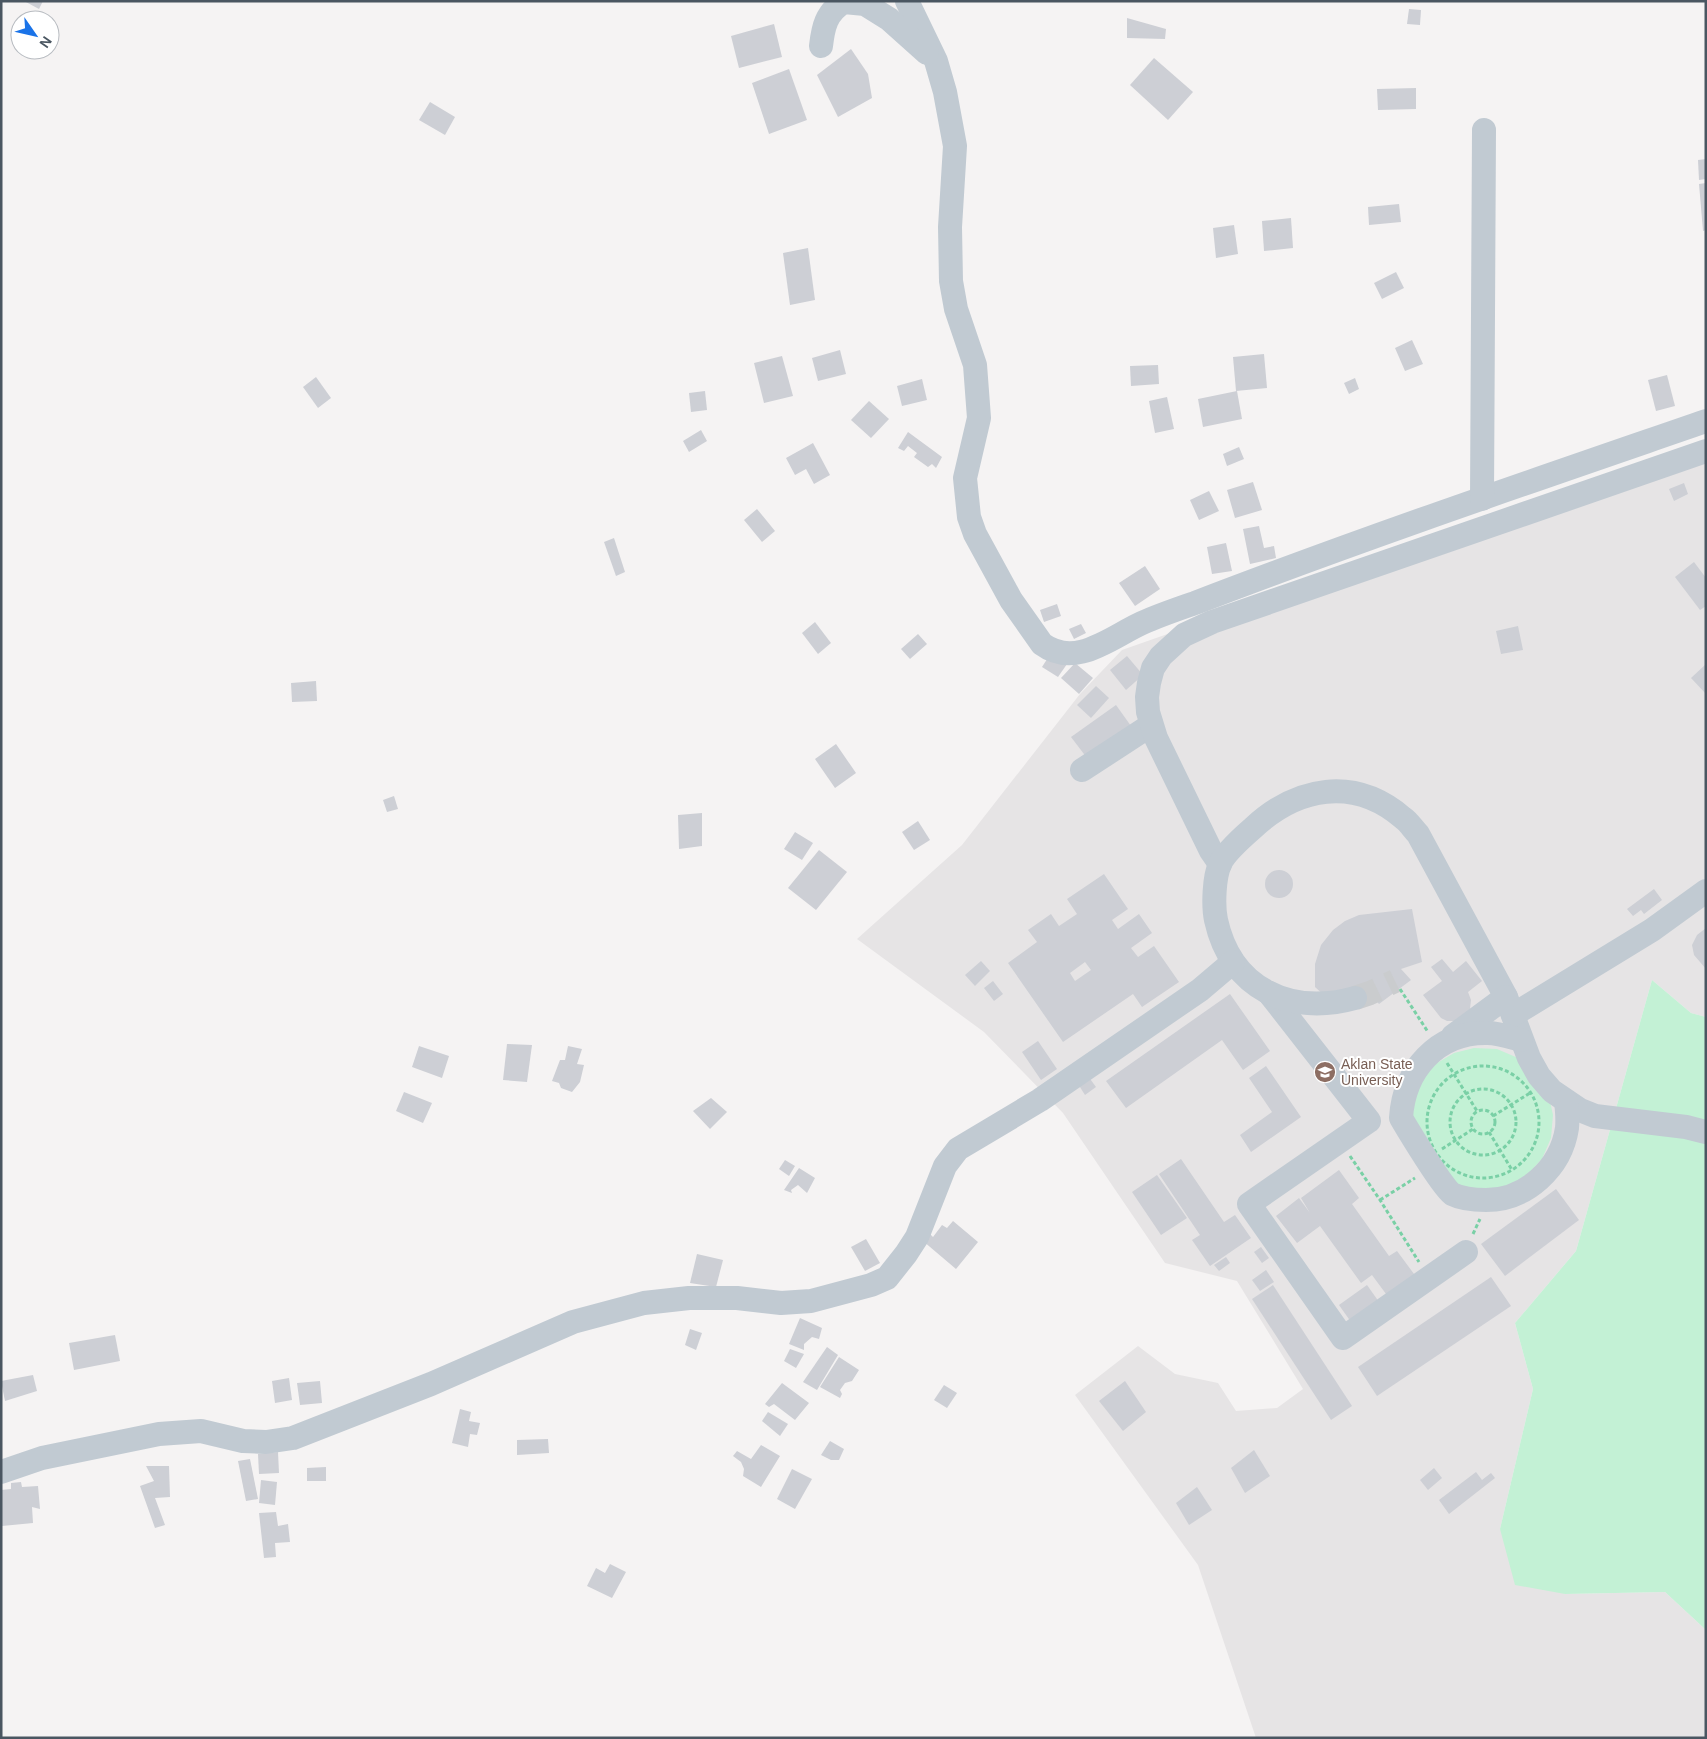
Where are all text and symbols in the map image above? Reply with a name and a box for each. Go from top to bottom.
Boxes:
north arrow [10,10,60,60]
text: N [36,34,55,51]
place label: Aklan State University [1341,1056,1413,1088]
school or university icon: Aklan State University [1313,1060,1337,1084]

